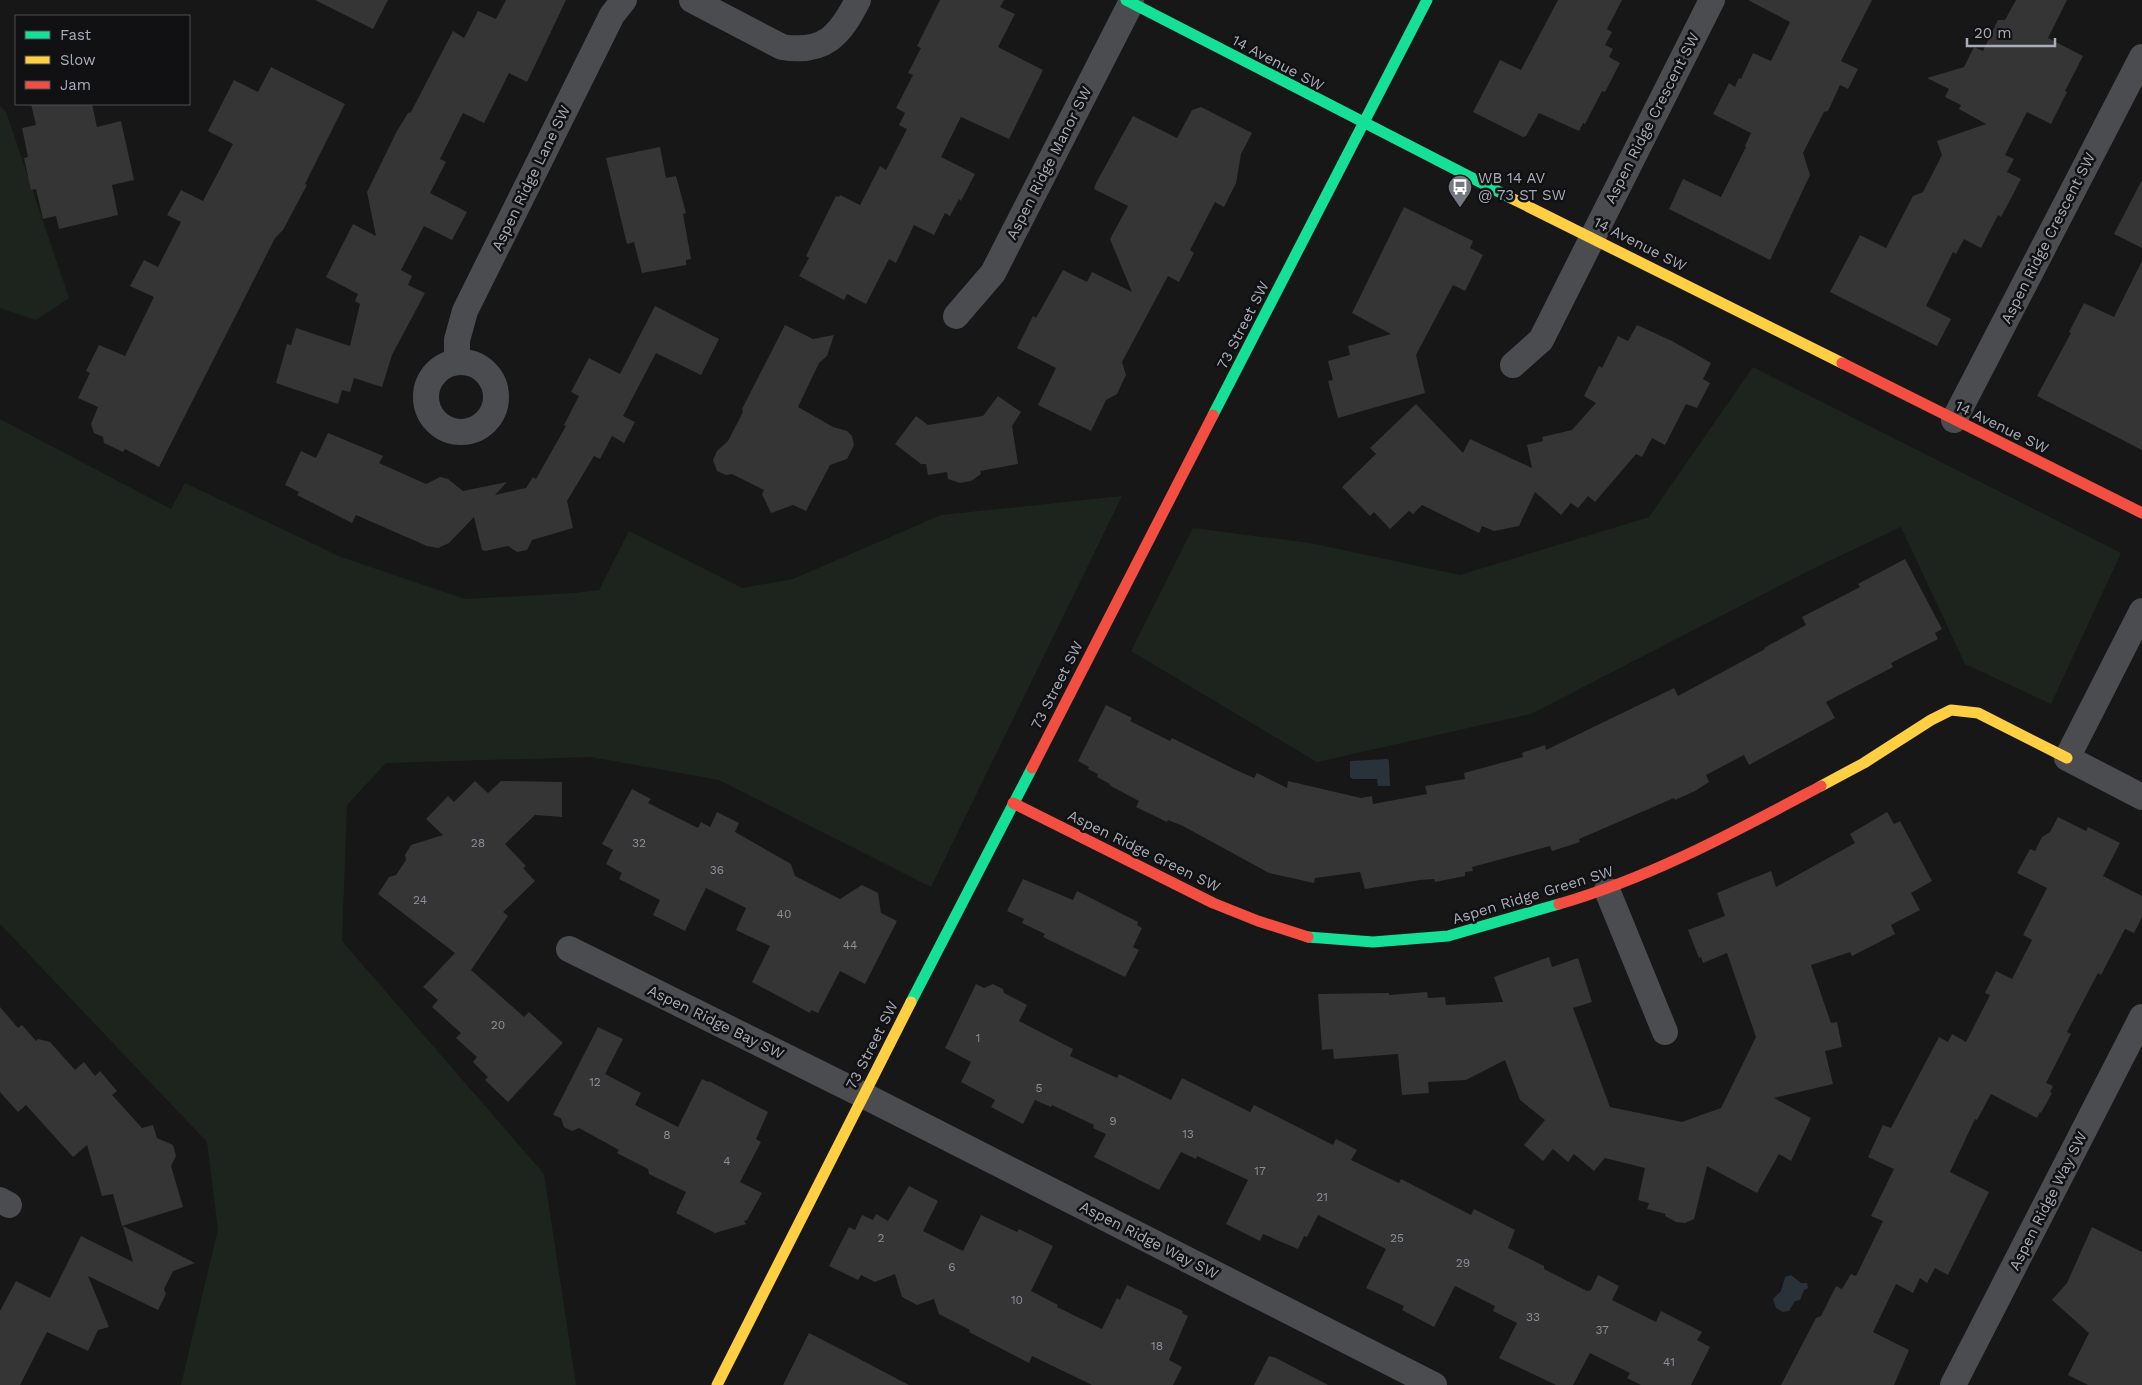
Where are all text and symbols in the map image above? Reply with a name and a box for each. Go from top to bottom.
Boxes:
legend [15,15,190,105]
scale bar [1967,15,2054,47]
text: 20 m [1974,24,2012,42]
text: Fast [60,26,92,44]
street label: Aspen Ridge Crescent SW [1601,29,1703,207]
street label: 14 Avenue SW [1229,31,1327,95]
text: Slow [60,51,96,69]
text: Jam [60,76,91,94]
street label: Aspen Ridge Manor SW [1002,83,1096,243]
street label: Aspen Ridge Lane SW [488,102,574,254]
street label: Aspen Ridge Crescent SW [1997,149,2099,327]
place label: WB 14 AV @ 73 ST SW [1478,169,1566,204]
bus stop icon: WB 14 AV @ 73 ST SW [1447,174,1473,208]
street label: 14 Avenue SW [1591,213,1689,275]
street label: 73 Street SW [1213,278,1273,372]
street label: 14 Avenue SW [1952,397,2052,457]
street label: 73 Street SW [1027,638,1087,732]
street label: Aspen Ridge Green SW [1065,806,1223,896]
house number: 28 [471,836,485,850]
house number: 32 [632,836,646,850]
street label: Aspen Ridge Green SW [1450,862,1616,928]
house number: 36 [710,863,724,877]
house number: 24 [413,893,427,907]
house number: 40 [777,907,791,921]
house number: 44 [843,938,857,952]
street label: Aspen Ridge Bay SW [645,981,787,1063]
street label: 73 Street SW [842,998,902,1092]
house number: 20 [491,1018,505,1032]
house number: 1 [976,1031,980,1045]
house number: 12 [589,1075,601,1089]
house number: 5 [1036,1081,1043,1095]
house number: 9 [1109,1114,1117,1128]
house number: 13 [1182,1127,1194,1141]
house number: 8 [663,1128,671,1142]
street label: Aspen Ridge Way SW [2005,1129,2091,1273]
house number: 4 [723,1154,731,1168]
house number: 17 [1254,1164,1266,1178]
house number: 21 [1316,1190,1328,1204]
street label: Aspen Ridge Way SW [1077,1197,1221,1283]
house number: 2 [878,1231,885,1245]
house number: 25 [1390,1231,1404,1245]
house number: 29 [1456,1256,1470,1270]
house number: 6 [948,1260,956,1274]
house number: 10 [1011,1293,1023,1307]
house number: 33 [1526,1310,1540,1324]
house number: 37 [1595,1323,1609,1337]
house number: 18 [1151,1339,1163,1353]
house number: 41 [1663,1355,1675,1369]

